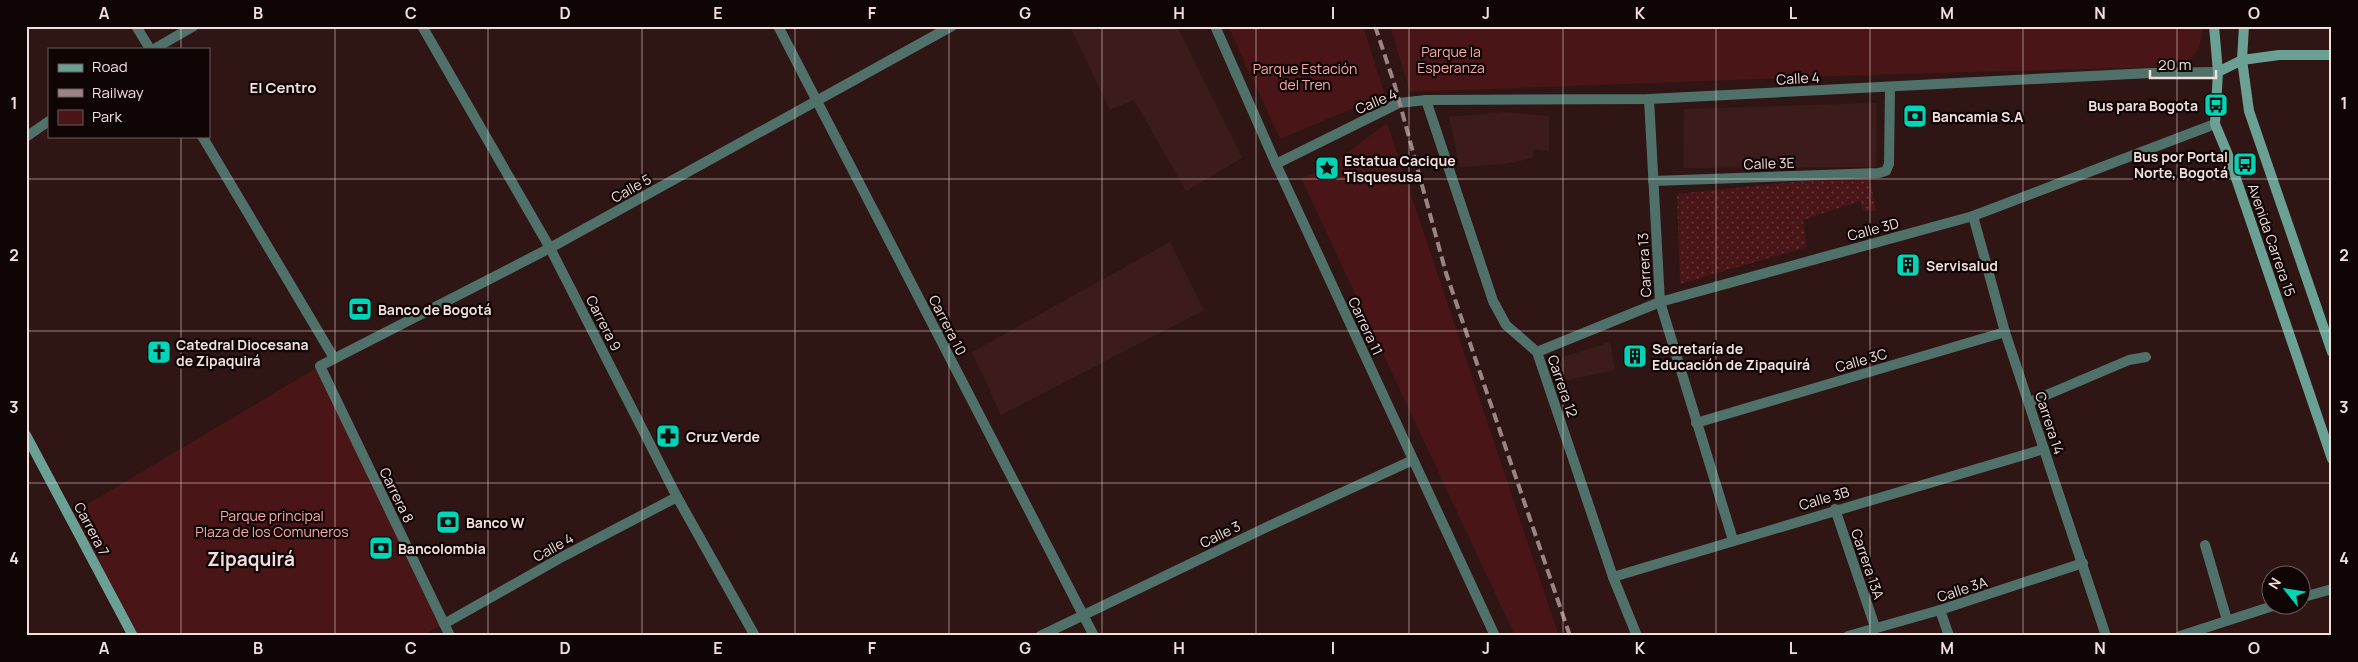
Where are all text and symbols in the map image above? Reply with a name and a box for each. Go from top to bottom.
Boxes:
text: A [99,2,110,24]
text: B [253,2,263,24]
text: C [405,2,417,24]
text: D [559,2,571,24]
text: E [713,2,723,24]
text: F [868,2,877,24]
text: G [1019,2,1031,24]
text: H [1173,2,1185,24]
text: I [1331,2,1335,24]
text: J [1482,2,1490,24]
text: K [1635,2,1646,24]
text: L [1789,2,1798,24]
text: M [1940,2,1954,24]
text: N [2094,2,2106,24]
text: O [2248,2,2260,24]
park label: Parque la Esperanza [1417,42,1485,77]
legend [48,48,210,138]
scale bar [2150,48,2217,80]
text: 20 m [2158,54,2191,75]
text: Road [92,56,128,77]
park label: Parque Estación del Tren [1253,59,1357,94]
street label: Calle 4 [1776,67,1820,89]
district label: El Centro [250,77,316,98]
text: Railway [92,82,144,103]
street label: Calle 4 [1352,84,1400,118]
text: 1 [10,92,18,114]
bus stop icon: Bus para Bogota [2203,92,2229,118]
text: 1 [2340,92,2348,114]
place label: Bus para Bogota [2088,96,2198,115]
bank icon: Bancamia S.A [1902,103,1928,129]
text: Park [92,106,122,127]
place label: Bancamia S.A [1932,107,2024,126]
place label: Bus por Portal Norte, Bogotá [2133,147,2228,182]
place label: Estatua Cacique Tisquesusa [1344,151,1456,186]
bus stop icon: Bus por Portal Norte, Bogotá [2232,151,2258,177]
street label: Calle 3E [1743,153,1795,173]
place icon: Estatua Cacique Tisquesusa [1314,155,1340,181]
street label: Calle 5 [607,169,655,207]
street label: Avenida Carrera 15 [2244,181,2300,299]
street label: Calle 3D [1845,213,1901,245]
street label: Carrera 13 [1633,232,1655,298]
text: 2 [9,244,19,266]
text: 2 [2339,244,2349,266]
building icon: Servisalud [1895,252,1921,278]
place label: Servisalud [1926,256,1998,275]
street label: Carrera 9 [582,292,626,354]
street label: Carrera 10 [925,292,971,358]
street label: Carrera 11 [1344,294,1388,358]
bank icon: Banco de Bogotá [347,296,373,322]
place label: Banco de Bogotá [378,300,492,319]
place label: Catedral Diocesana de Zipaquirá [176,335,308,370]
church icon: Catedral Diocesana de Zipaquirá [146,339,172,365]
place label: Secretaría de Educación de Zipaquirá [1652,339,1810,374]
building icon: Secretaría de Educación de Zipaquirá [1622,343,1648,369]
street label: Calle 3C [1833,344,1889,376]
street label: Carrera 12 [1543,352,1583,420]
street label: Carrera 14 [2031,389,2069,457]
text: 3 [9,396,19,418]
text: 3 [2339,396,2349,418]
pharmacy icon: Cruz Verde [655,423,681,449]
place label: Cruz Verde [686,427,760,446]
street label: Carrera 8 [375,464,419,526]
street label: Calle 3B [1797,482,1852,514]
street label: Carrera 7 [70,499,114,559]
park label: Parque principal Plaza de los Comuneros [195,506,349,541]
bank icon: Banco W [435,509,461,535]
place label: Banco W [466,513,525,532]
street label: Calle 3 [1196,516,1244,552]
street label: Carrera 13A [1847,526,1889,602]
street label: Calle 4 [529,528,577,566]
bank icon: Bancolombia [368,535,394,561]
place label: Bancolombia [398,539,486,558]
district label: Zipaquirá [207,546,295,572]
text: 4 [9,547,19,569]
text: 4 [2339,547,2349,569]
north arrow [2260,564,2310,614]
street label: Calle 3A [1934,572,1990,606]
text: N [2264,574,2285,592]
text: A [99,637,110,659]
text: B [253,637,263,659]
text: C [405,637,417,659]
text: D [559,637,571,659]
text: E [713,637,723,659]
text: F [868,637,877,659]
text: G [1019,637,1031,659]
text: H [1173,637,1185,659]
text: I [1331,637,1335,659]
text: J [1482,637,1490,659]
text: K [1635,637,1646,659]
text: L [1789,637,1798,659]
text: M [1940,637,1954,659]
text: N [2094,637,2106,659]
text: O [2248,637,2260,659]

